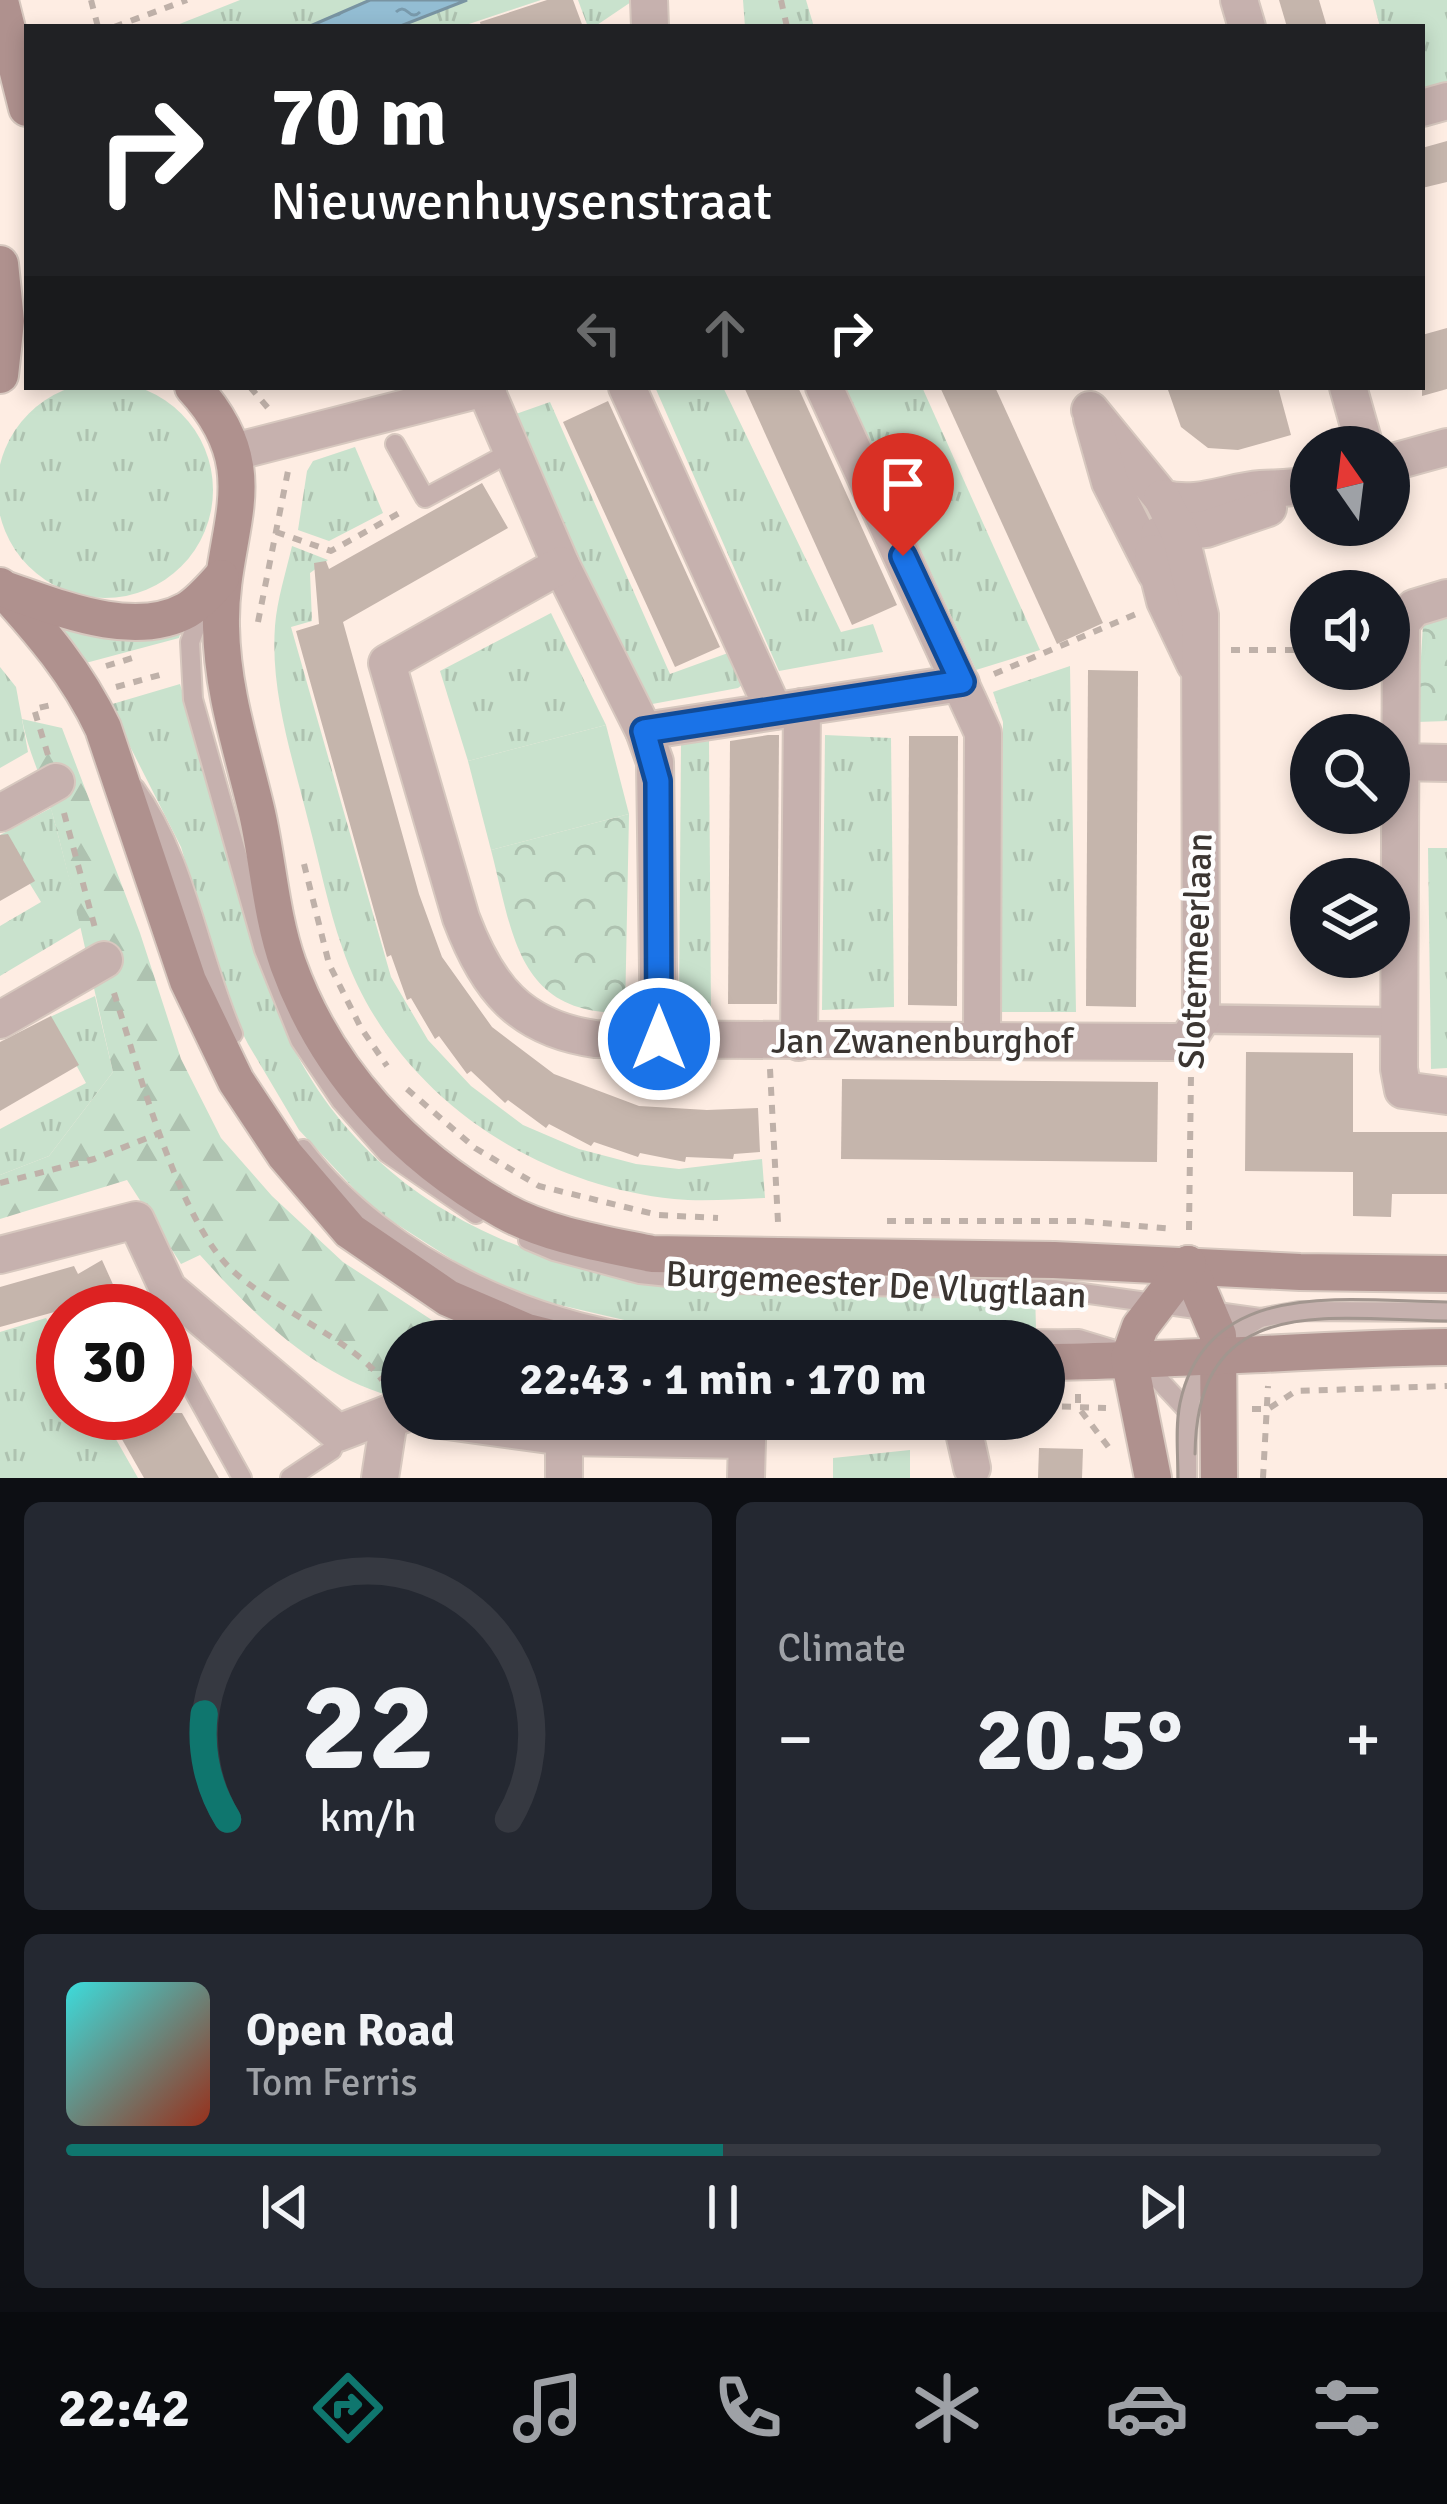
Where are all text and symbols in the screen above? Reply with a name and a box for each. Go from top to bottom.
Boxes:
text: 70 m [270,65,447,169]
icon: right [72,72,228,228]
text: Nieuwenhuysenstraat [270,168,772,235]
icon: left [566,300,632,366]
icon: ahead [692,300,758,366]
icon: right [818,300,884,366]
north arrow [1290,426,1410,546]
map controls [1290,426,1410,978]
pin [852,433,954,556]
icon: arrive [870,451,936,517]
button: sound [1290,570,1410,690]
button: search [1290,714,1410,834]
street label: Slotermeerlaan [1169,832,1223,1070]
button: layers [1290,858,1410,978]
position arrow [596,976,722,1102]
street label: Jan Zwanenburghof [771,1019,1075,1064]
street label: Burgemeester De Vlugtlaan [664,1252,1088,1318]
speed limit sign: 30 [36,1284,192,1440]
text: 22:43 · 1 min · 170 m [519,1352,927,1407]
text: Climate [778,1624,906,1672]
text: 22 [300,1651,435,1804]
text: 20.5° [975,1684,1183,1795]
text: − [778,1699,813,1780]
text: + [1345,1699,1381,1780]
text: km/h [319,1791,416,1844]
text: Open Road [246,2003,455,2058]
text: Tom Ferris [246,2058,418,2106]
icon: previous [252,2174,318,2240]
icon: pause [690,2174,756,2240]
icon: next [1129,2174,1195,2240]
icon: directions [306,2366,390,2450]
icon: music [506,2366,590,2450]
icon: phone [706,2366,790,2450]
icon: climate [905,2366,989,2450]
icon: car [1105,2366,1189,2450]
icon: filters [1305,2366,1389,2450]
text: 22:42 [58,2375,190,2442]

